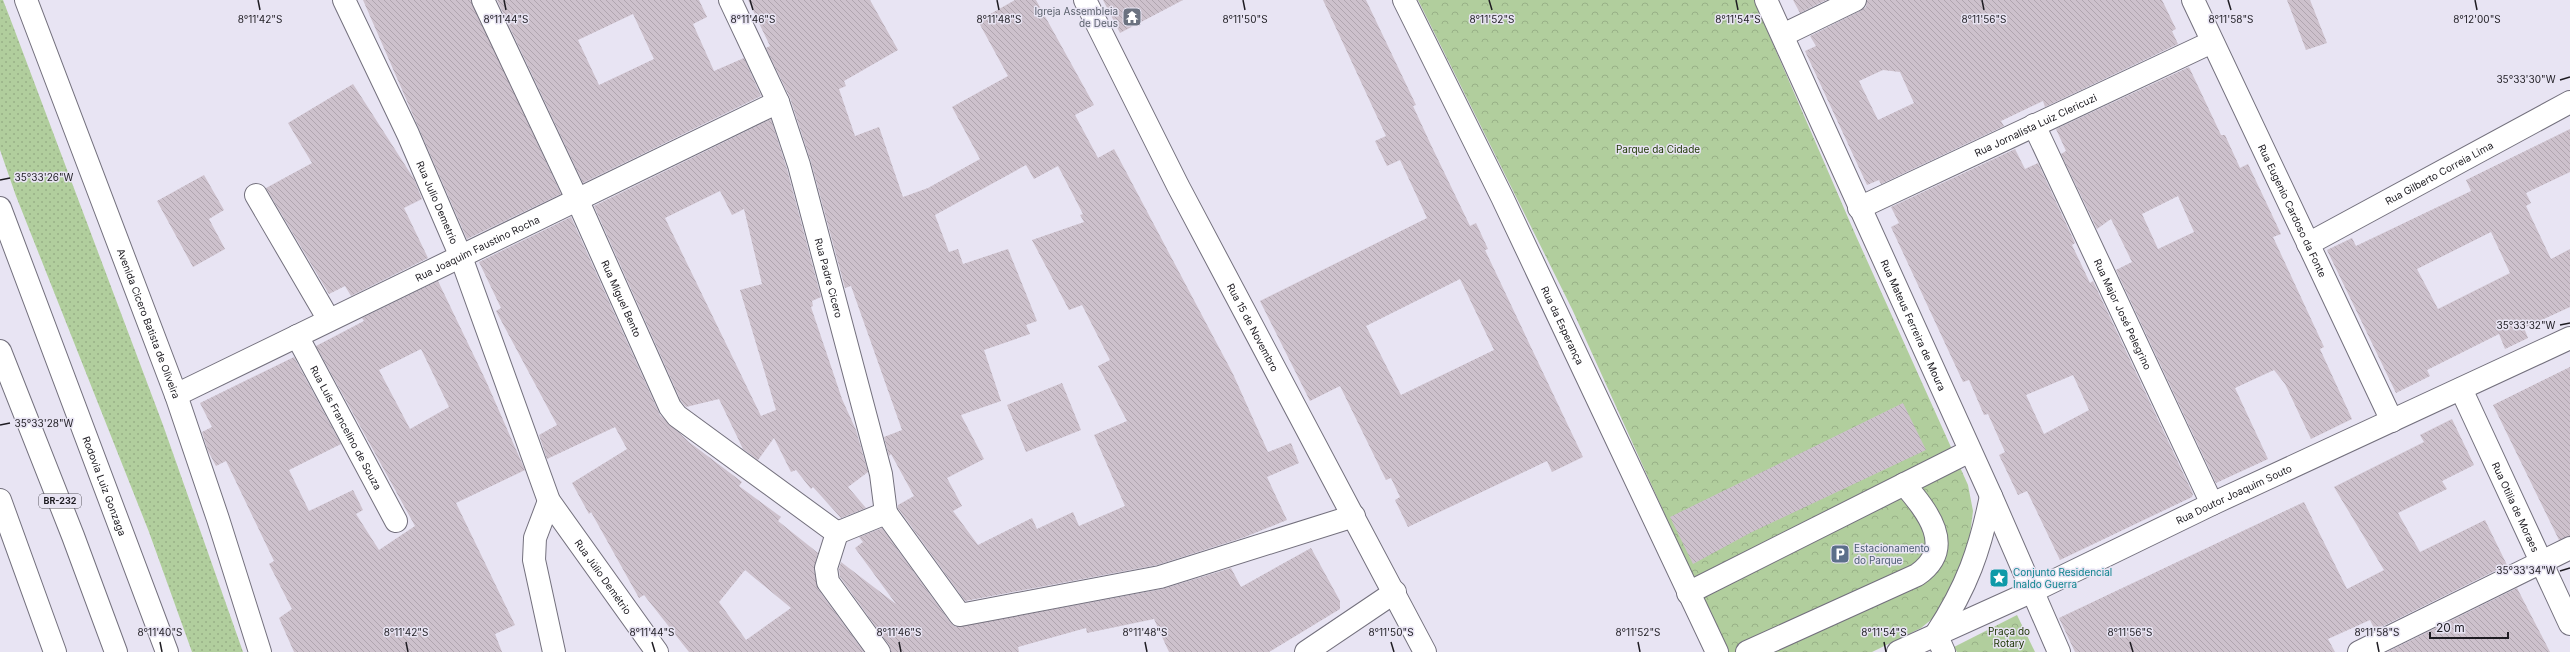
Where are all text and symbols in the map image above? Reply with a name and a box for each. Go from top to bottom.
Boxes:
place label: Igreja Assembleia de Deus [1034,5,1118,29]
temple icon: Igreja Assembleia de Deus [1121,6,1143,28]
text: 8°11'42"S [238,13,282,25]
text: 8°11'44"S [483,13,529,25]
text: 8°11'46"S [731,13,775,25]
text: 8°11'48"S [977,13,1021,25]
text: 8°11'50"S [1222,13,1268,25]
text: 8°11'52"S [1470,13,1514,25]
text: 8°11'54"S [1715,13,1761,25]
text: 8°11'56"S [1961,13,2007,25]
text: 8°11'58"S [2208,13,2254,25]
text: 8°12'00"S [2453,13,2501,25]
text: 35°33'30"W [2496,73,2556,85]
street label: Rua Jornalista Luiz Clericuzi [1972,91,2099,159]
street label: Rua Gilberto Correia Lima [2383,139,2495,207]
street label: Rua Eugenio Cardoso da Fonte [2256,142,2329,279]
park label: Parque da Cidade [1616,143,1700,155]
street label: Rua Julio Demetrio [414,159,461,246]
text: 35°33'26"W [15,171,74,183]
street label: Rua Joaquim Faustino Rocha [413,213,541,284]
street label: Rua Padre Cicero [813,237,845,319]
street label: Avenida Cicero Batista de Oliveira [115,247,183,400]
street label: Rua Major José Pelegrino [2092,257,2154,371]
street label: Rua Miguel Bento [599,258,644,339]
street label: Rua Mateus Ferreira de Moura [1878,258,1948,393]
street label: Rua 15 de Novembro [1225,281,1281,373]
street label: Rua da Esperança [1539,284,1586,367]
text: 35°33'32"W [2497,319,2556,331]
street label: Rua Luís Francelino de Souza [308,363,384,492]
text: 35°33'28"W [15,417,74,429]
street label: Rodovia Luiz Gonzaga [80,435,129,537]
street label: Rua Otilia de Moraes [2490,460,2542,554]
street label: Rua Doutor Joaquim Souto [2174,462,2294,527]
road number: BR-232 [39,494,81,508]
street label: Rua Júlio Demétrio [572,537,634,617]
place label: Estacionamento do Parque [1854,542,1930,566]
parking icon: Estacionamento do Parque [1829,543,1851,565]
text: 35°33'34"W [2496,564,2556,576]
place label: Conjunto Residencial Inaldo Guerra [2013,566,2112,590]
place icon: Conjunto Residencial Inaldo Guerra [1988,567,2010,589]
scale bar [2430,614,2508,640]
text: 20 m [2436,620,2465,635]
park label: Praça do Rotary [1988,625,2030,649]
text: 8°11'40"S [138,626,182,638]
text: 8°11'42"S [384,626,428,638]
text: 8°11'44"S [629,626,675,638]
text: 8°11'46"S [877,626,921,638]
text: 8°11'48"S [1123,626,1167,638]
text: 8°11'50"S [1368,626,1414,638]
text: 8°11'52"S [1616,626,1660,638]
text: 8°11'54"S [1861,626,1907,638]
text: 8°11'56"S [2107,626,2153,638]
text: 8°11'58"S [2354,626,2400,638]

